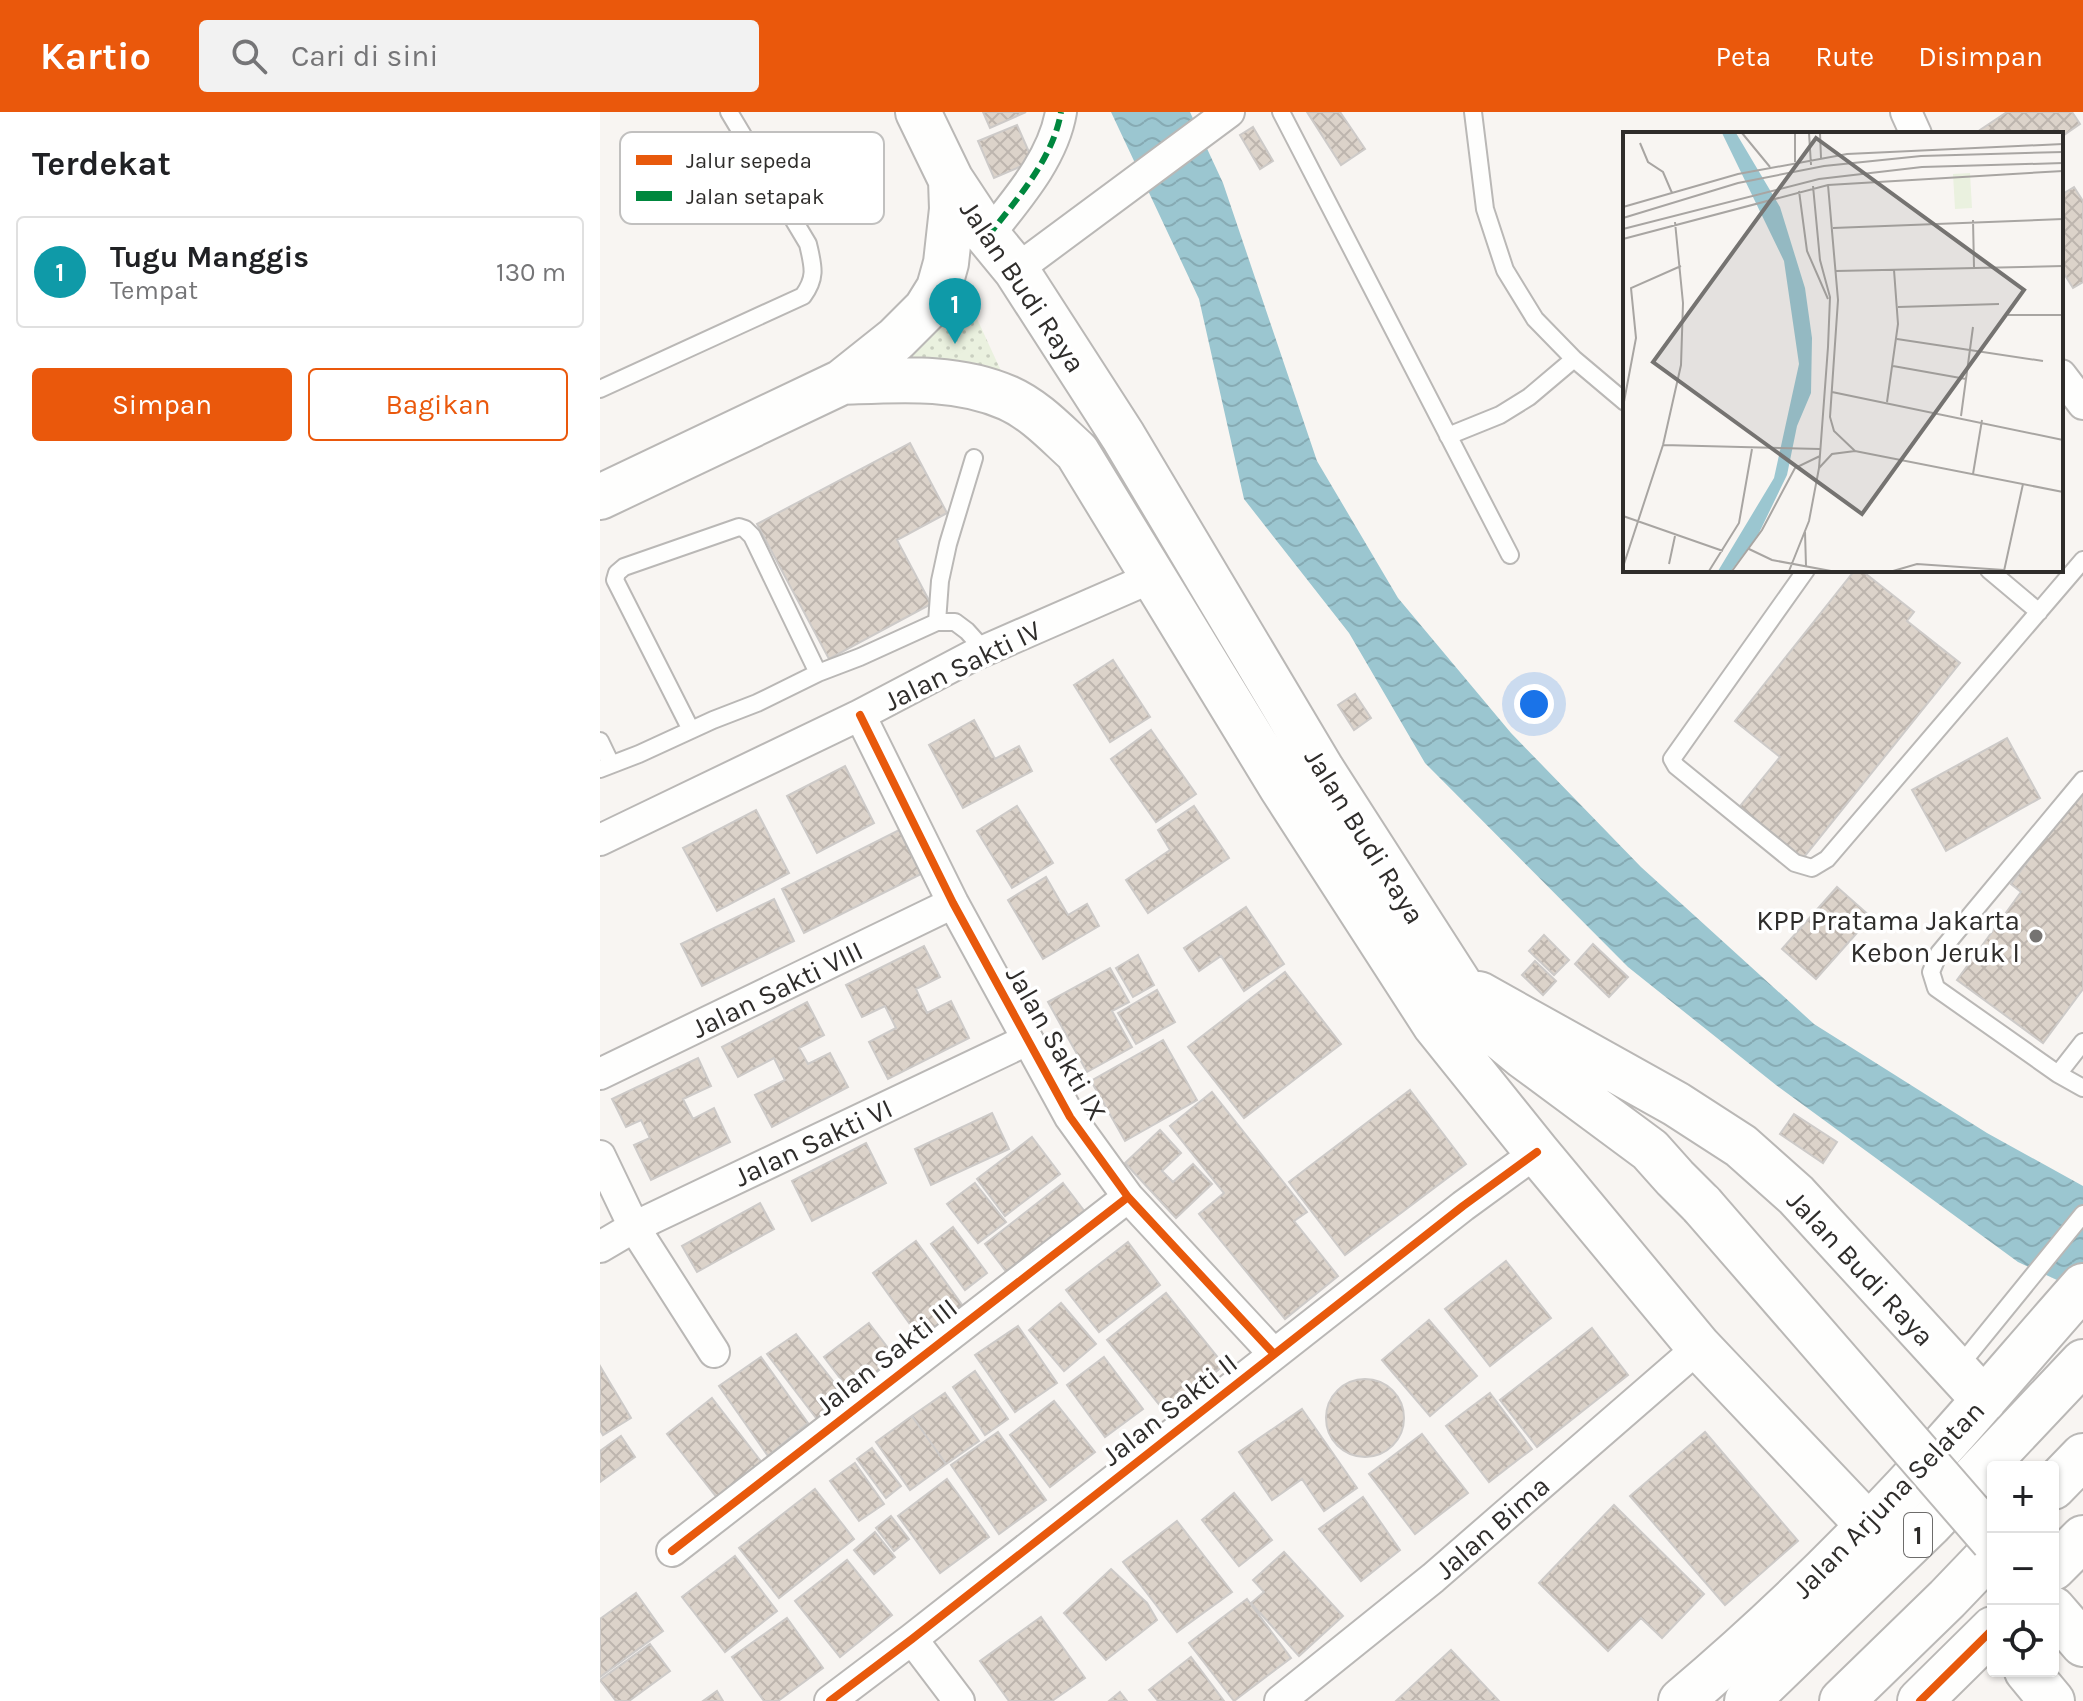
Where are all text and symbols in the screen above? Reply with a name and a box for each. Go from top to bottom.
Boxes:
search box [199,20,759,92]
text: Kartio [40,34,151,79]
icon: search [227,34,271,78]
text: Cari di sini [291,38,438,74]
text: Peta [1715,40,1771,73]
text: Rute [1815,40,1874,73]
text: Disimpan [1918,40,2043,73]
legend [620,132,884,224]
inset map [1623,132,2063,572]
text: Terdekat [32,144,171,184]
text: Jalur sepeda [686,148,812,174]
text: Jalan setapak [686,184,824,210]
street label: Jalan Budi Raya [953,194,1092,379]
text: Tugu Manggis [110,239,309,275]
text: 1 [55,257,65,288]
text: 130 m [496,257,566,288]
text: Tempat [110,275,198,306]
pin: 1 [929,278,981,344]
button: Simpan [32,368,292,441]
button: Bagikan [308,368,568,441]
street label: Jalan Sakti IV [878,613,1046,718]
your location [1514,684,1554,724]
street label: Jalan Budi Raya [1297,743,1432,930]
place label: KPP Pratama Jakarta Kebon Jeruk I [1756,904,2020,969]
marker: KPP Pratama Jakarta Kebon Jeruk I [2027,927,2045,945]
street label: Jalan Sakti VIII [686,934,868,1045]
street label: Jalan Sakti IX [999,960,1114,1126]
street label: Jalan Sakti VI [729,1091,898,1193]
street label: Jalan Budi Raya [1780,1184,1941,1353]
street label: Jalan Sakti III [809,1291,964,1422]
street label: Jalan Sakti II [1095,1346,1244,1473]
street label: Jalan Arjuna Selatan [1786,1394,1991,1605]
map controls [1987,1461,2059,1677]
button: + [1987,1461,2059,1533]
street label: Jalan Bima [1428,1469,1556,1586]
road number: 1 [1904,1513,1932,1557]
button: − [1987,1533,2059,1605]
button: locate [1987,1605,2059,1677]

